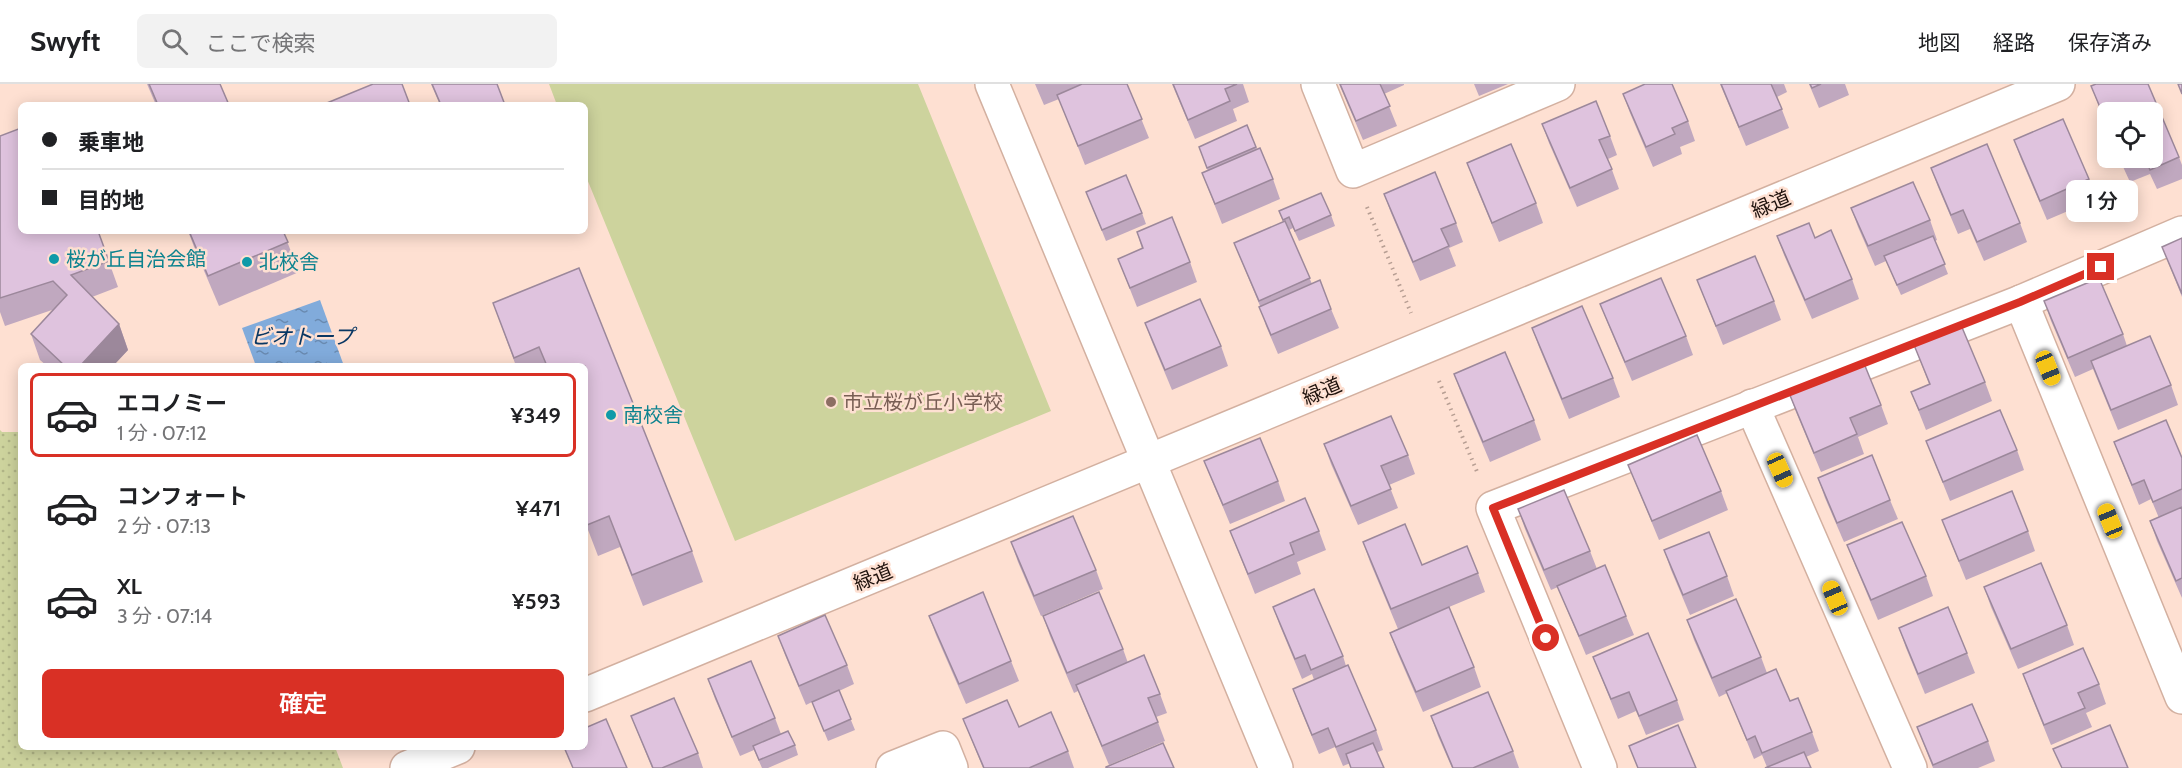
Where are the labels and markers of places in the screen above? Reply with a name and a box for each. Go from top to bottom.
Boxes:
place label: 桜が丘自治会館 [66,247,206,271]
place label: 北校舎 [259,250,319,274]
marker: 桜が丘自治会館 [47,252,61,266]
marker: 北校舎 [240,255,254,269]
place label: 市立桜が丘小学校 [843,390,1003,414]
marker: 市立桜が丘小学校 [824,395,838,409]
place label: 南校舎 [623,403,683,427]
marker: 南校舎 [604,408,618,422]

